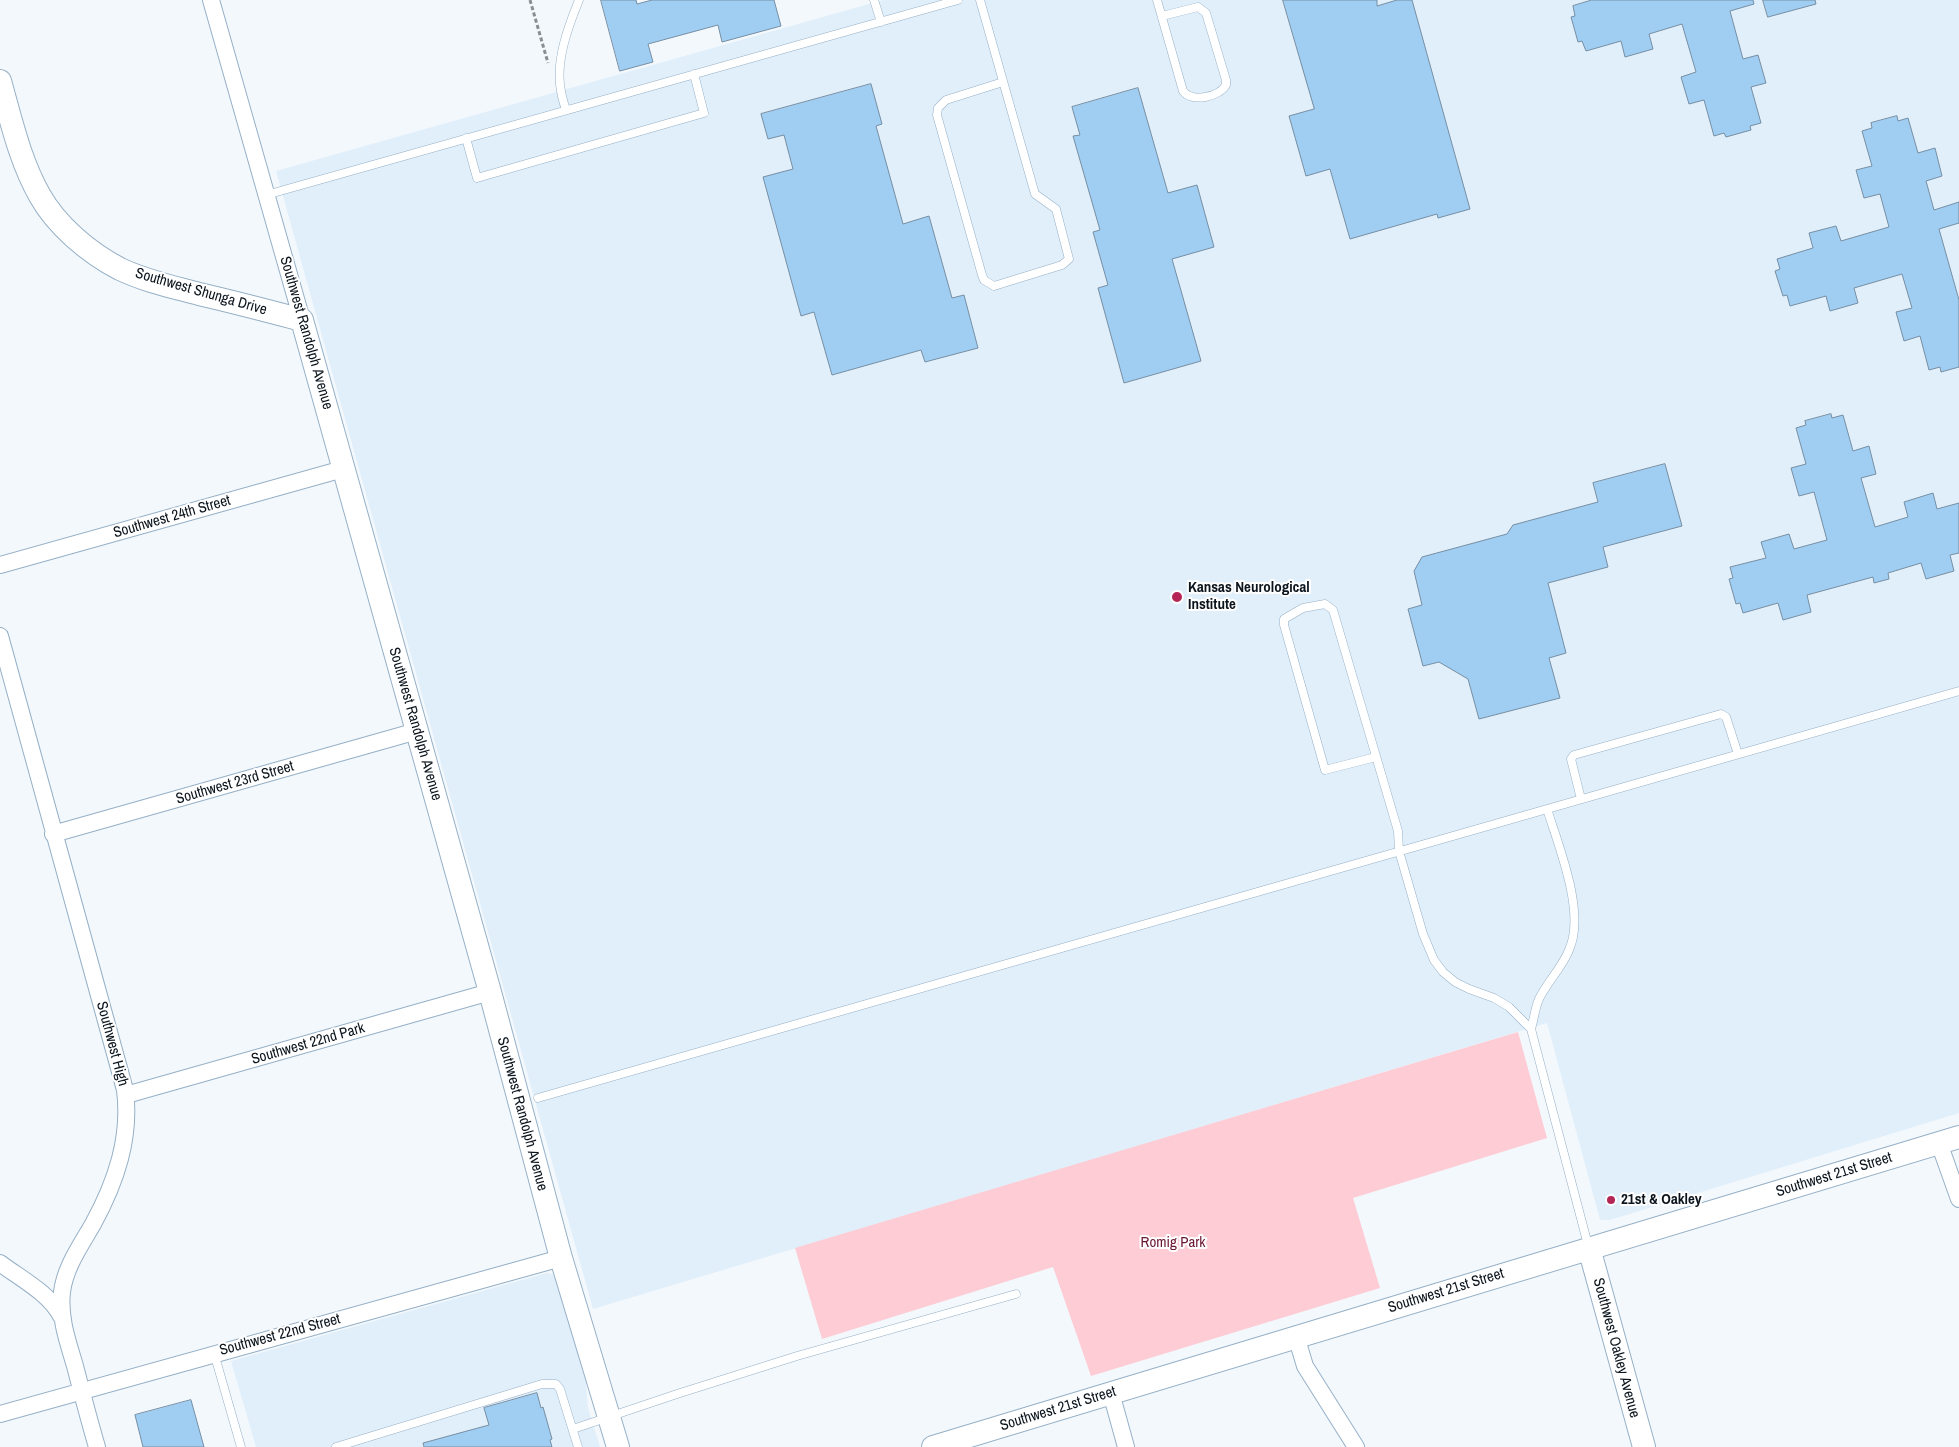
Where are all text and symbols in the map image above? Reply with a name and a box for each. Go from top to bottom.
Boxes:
street label: Southwest Randolph Avenue [276,254,336,412]
street label: Southwest Shunga Drive [133,265,269,319]
street label: Southwest 24th Street [111,492,233,542]
place label: Kansas Neurological Institute [1188,579,1310,614]
marker: Kansas Neurological Institute [1170,590,1184,604]
street label: Southwest Randolph Avenue [385,645,445,803]
street label: Southwest 23rd Street [174,758,296,808]
street label: Southwest High [92,1000,132,1088]
street label: Southwest 22nd Park [249,1019,367,1069]
street label: Southwest Randolph Avenue [493,1035,551,1193]
street label: Southwest 21st Street [1774,1149,1894,1201]
place label: 21st & Oakley [1621,1191,1702,1209]
marker: 21st & Oakley [1605,1194,1617,1206]
park label: Romig Park [1141,1234,1205,1252]
street label: Southwest 21st Street [1386,1265,1506,1317]
street label: Southwest Oakley Avenue [1589,1276,1643,1420]
street label: Southwest 22nd Street [218,1310,342,1360]
street label: Southwest 21st Street [998,1383,1118,1435]

